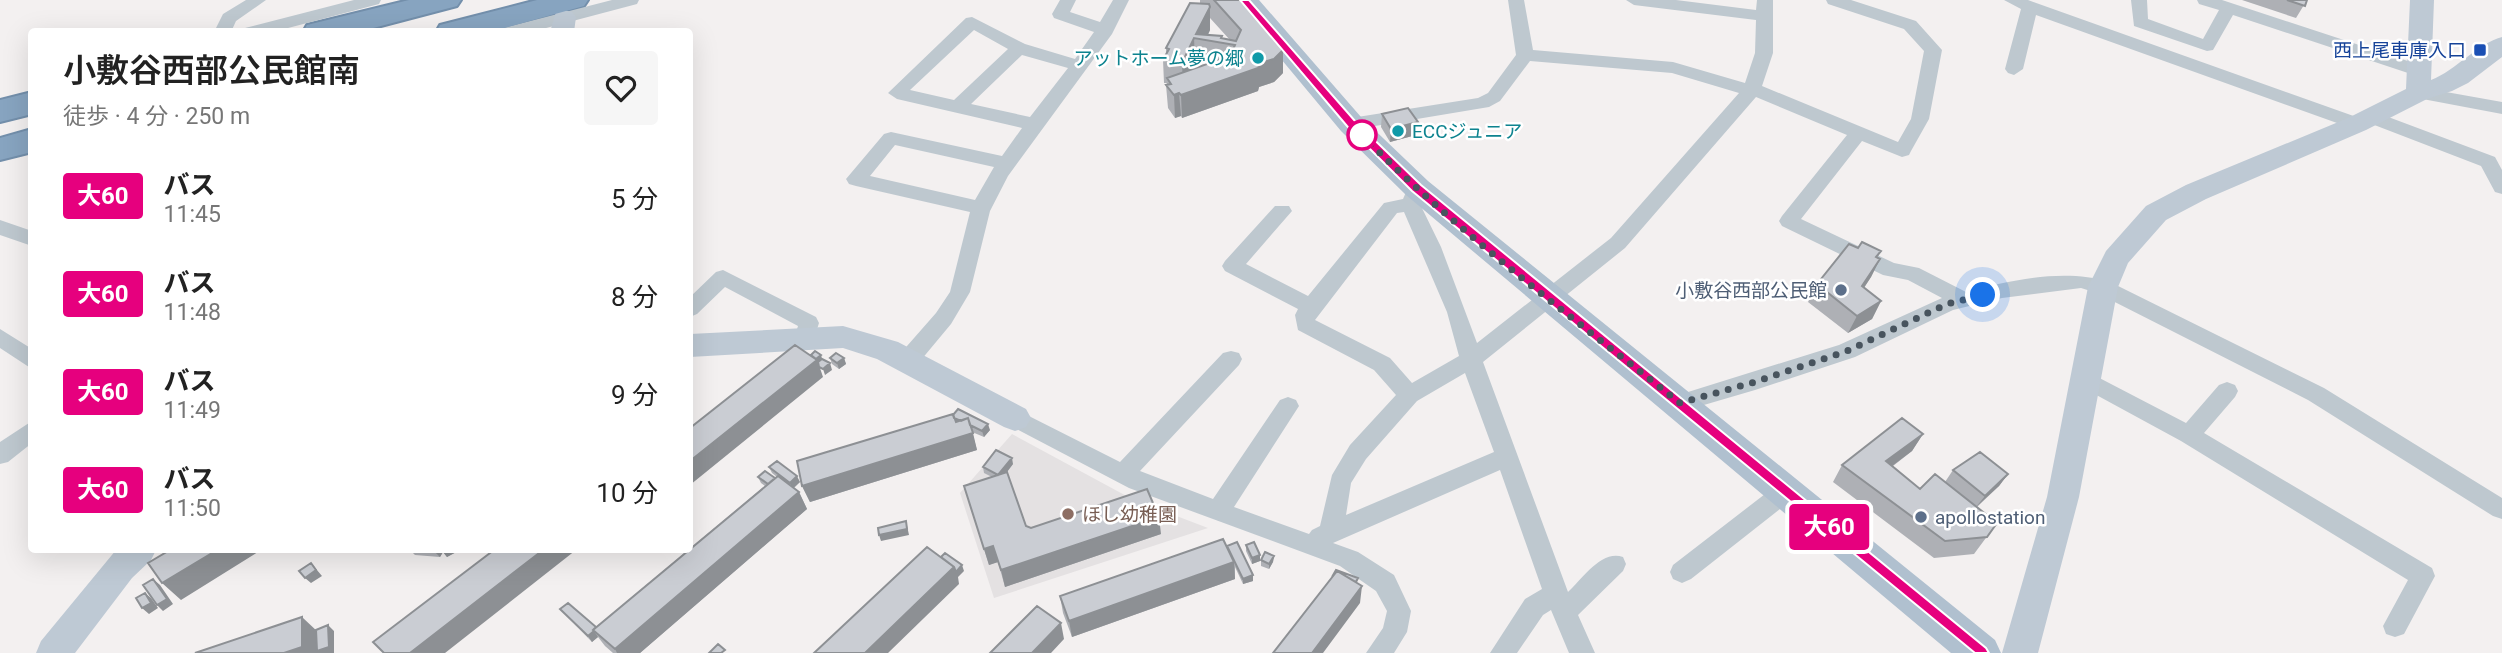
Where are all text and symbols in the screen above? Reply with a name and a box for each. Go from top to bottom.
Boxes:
place label: 西上尾車庫入口 [2333,39,2466,62]
marker: 西上尾車庫入口 [2472,42,2488,58]
place label: アットホーム夢の郷 [1074,47,1244,70]
marker: アットホーム夢の郷 [1250,50,1266,66]
text: 小敷谷西部公民館南 [63,51,360,90]
button: heart [584,51,658,125]
text: 徒歩 · 4 分 · 250 m [63,103,250,130]
unlabelled marker [1347,120,1377,150]
place label: ECCジュニア [1412,120,1522,143]
marker: ECCジュニア [1390,123,1406,139]
text: バス [164,170,216,200]
text: 大60 [77,182,129,210]
text: 5 分 [611,184,658,214]
text: 11:45 [164,201,221,228]
text: バス [164,268,216,298]
your location [1965,277,2000,312]
place label: 小敷谷西部公民館 [1675,279,1827,302]
text: 大60 [77,280,129,308]
text: 8 分 [611,282,658,312]
marker: 小敷谷西部公民館 [1833,282,1849,298]
text: 11:48 [164,299,221,326]
text: バス [164,366,216,396]
text: 大60 [77,378,129,406]
text: 9 分 [611,380,658,410]
text: 11:49 [164,397,221,424]
text: バス [164,464,216,494]
text: 大60 [77,476,129,504]
text: 10 分 [596,478,658,508]
text: 11:50 [164,495,221,522]
place label: ほし幼稚園 [1082,503,1177,526]
line badge: 大60 [1789,504,1869,550]
marker: ほし幼稚園 [1060,506,1076,522]
place label: apollostation [1935,506,2045,529]
marker: apollostation [1913,509,1929,525]
text: 大60 [1803,513,1855,541]

